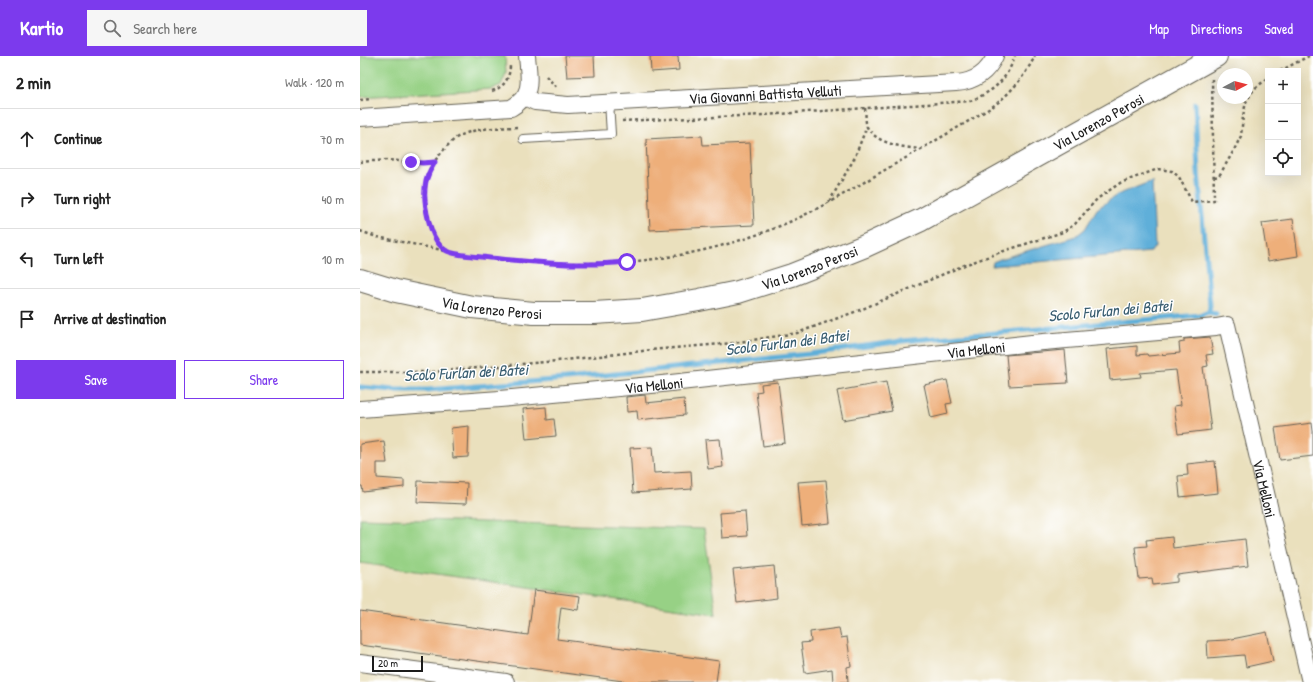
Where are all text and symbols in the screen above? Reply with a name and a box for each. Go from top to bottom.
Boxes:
search box [87,10,367,46]
text: Kartio [20,15,63,41]
icon: search [101,17,123,39]
text: Search here [133,18,197,39]
text: Map [1149,19,1169,38]
text: Directions [1191,19,1242,38]
text: Saved [1264,19,1293,38]
north arrow [1217,68,1253,104]
map controls [1265,68,1301,176]
button: + [1265,68,1301,104]
text: 2 min [16,71,51,94]
text: Walk · 120 m [285,73,344,91]
street label: Via Giovanni Battista Velluti [688,79,842,109]
street label: Via Lorenzo Perosi [1049,88,1148,155]
button: − [1265,104,1301,140]
icon: ahead [16,128,38,150]
text: Continue [54,128,102,149]
text: 70 m [320,130,344,148]
button: locate [1265,140,1301,176]
route end [402,153,420,171]
icon: right [16,188,38,210]
text: Turn right [54,188,110,209]
text: 40 m [321,190,344,208]
street label: Via Lorenzo Perosi [759,239,861,295]
icon: left [16,248,38,270]
text: Turn left [54,248,104,269]
text: 10 m [322,250,344,268]
route start [618,253,636,271]
street label: Via Lorenzo Perosi [439,290,542,324]
water label: Scolo Furlan dei Batei [1047,294,1174,326]
icon: arrive [16,308,38,330]
text: Arrive at destination [54,308,166,329]
water label: Scolo Furlan dei Batei [724,323,851,360]
street label: Via Melloni [946,336,1006,363]
water label: Scolo Furlan dei Batei [403,358,530,386]
button: Save [16,360,176,399]
button: Share [184,360,344,399]
street label: Via Melloni [624,371,684,398]
street label: Via Melloni [1248,457,1282,519]
scale bar [372,654,423,673]
text: 20 m [378,656,398,670]

